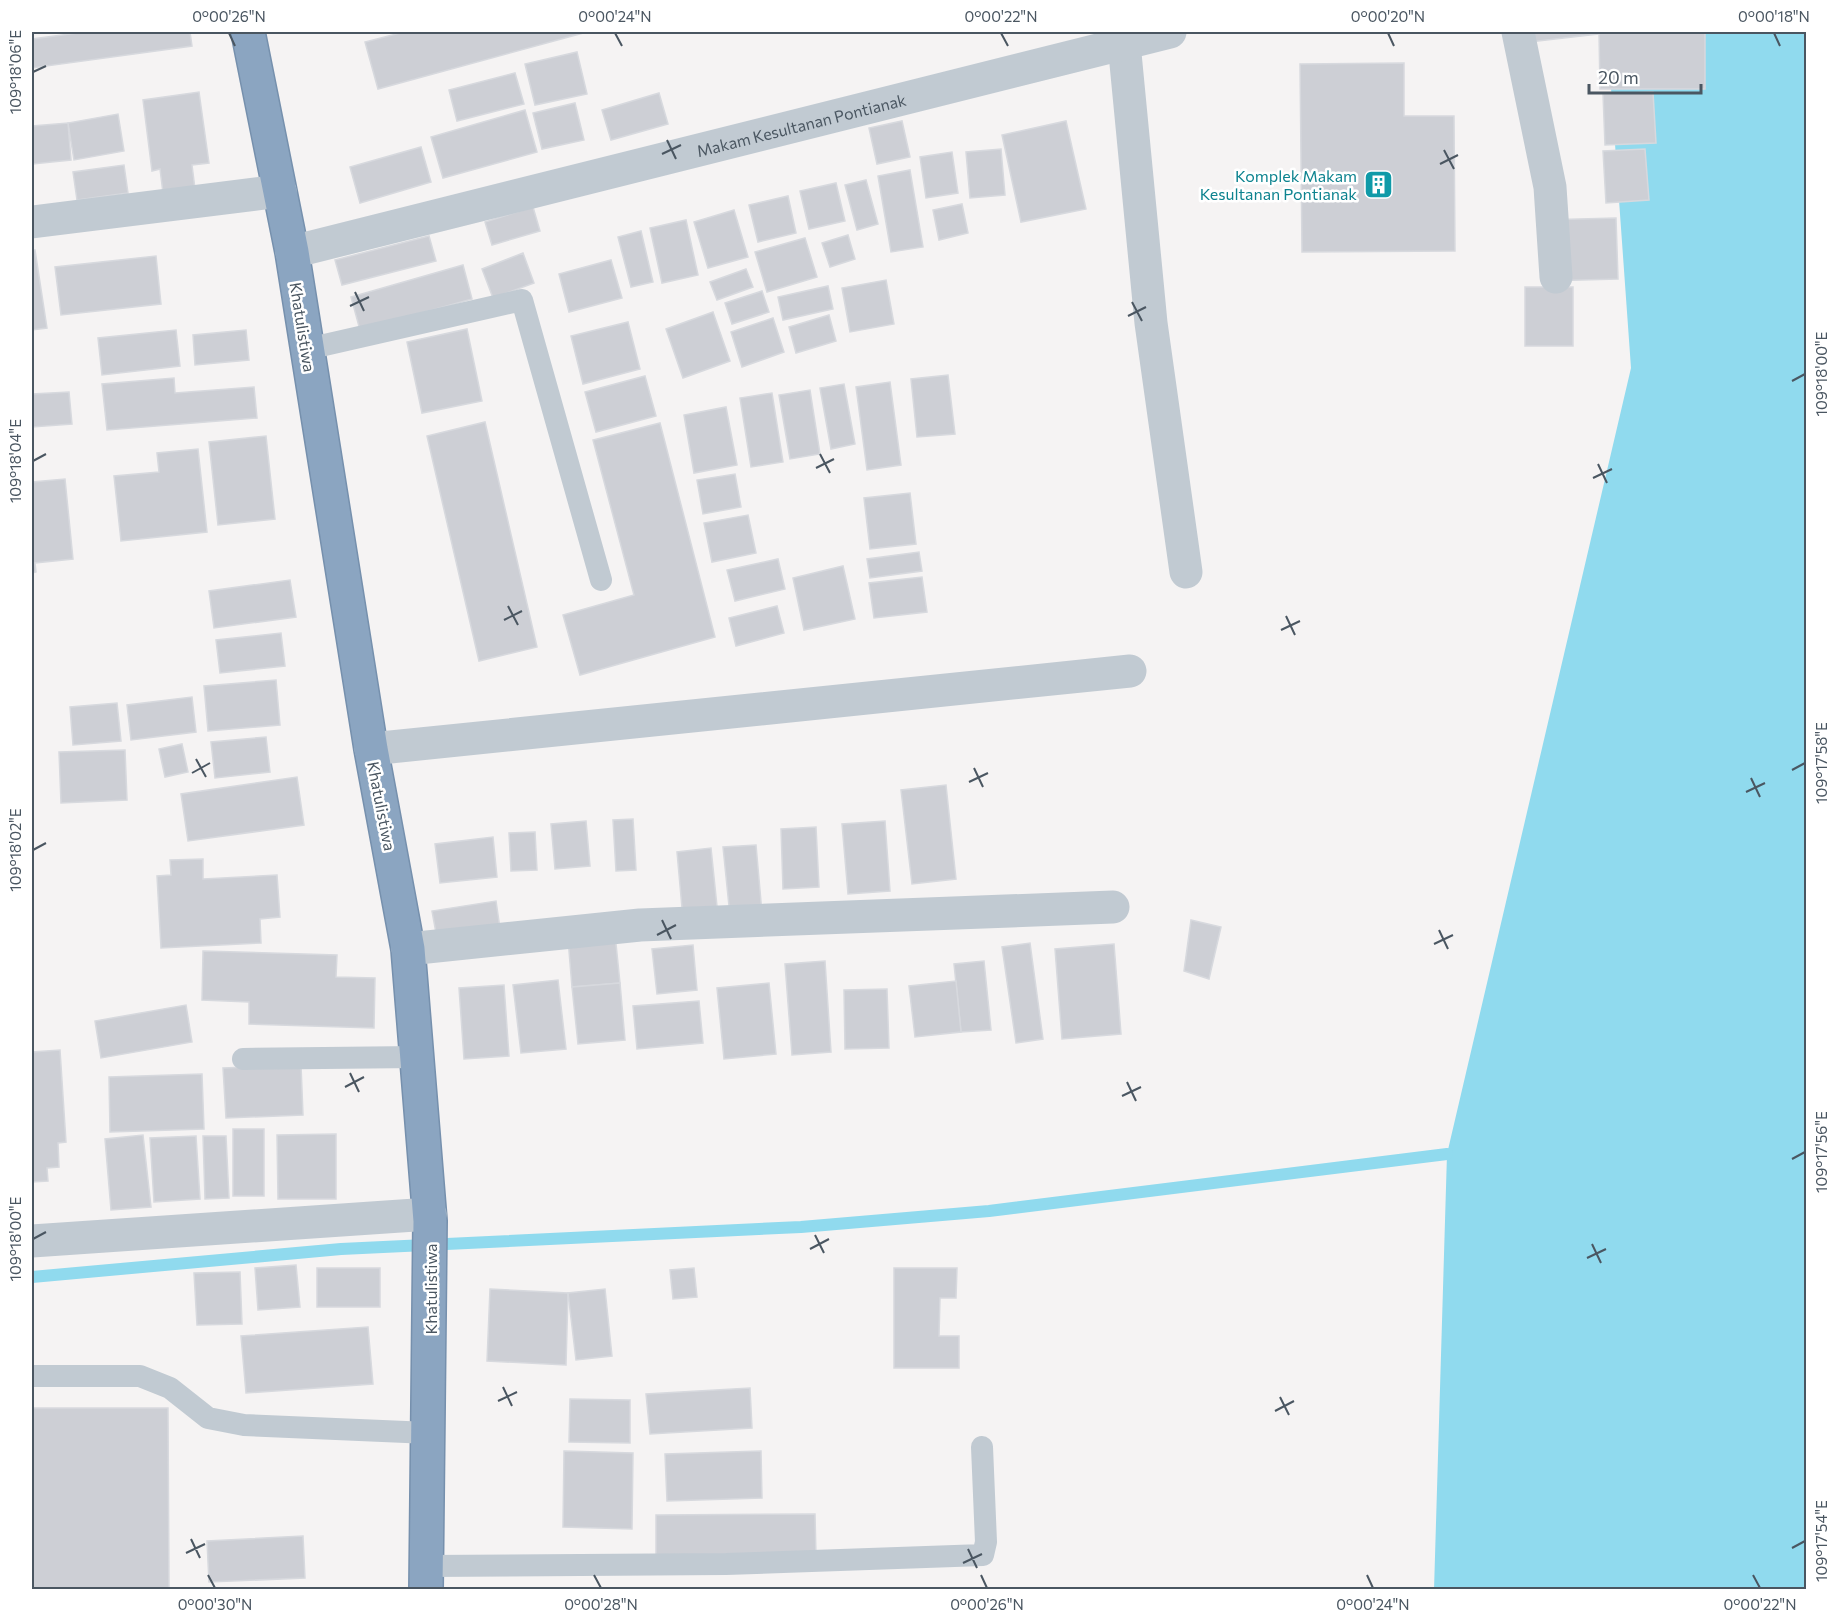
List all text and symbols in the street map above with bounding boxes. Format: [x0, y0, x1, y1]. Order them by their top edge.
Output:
text: 0°00'26"N [192, 7, 266, 25]
text: 0°00'24"N [578, 7, 652, 25]
text: 0°00'22"N [965, 7, 1037, 25]
text: 0°00'20"N [1351, 7, 1425, 25]
text: 0°00'18"N [1738, 7, 1810, 25]
text: 109°18'06"E [6, 30, 24, 114]
scale bar [1589, 57, 1702, 95]
text: 20 m [1598, 66, 1639, 88]
street label: Makam Kesultanan Pontianak [695, 89, 908, 160]
place label: Komplek Makam Kesultanan Pontianak [1200, 166, 1357, 203]
building icon: Komplek Makam Kesultanan Pontianak [1362, 168, 1394, 200]
street label: Khatulistiwa [287, 281, 319, 373]
text: 109°18'00"E [1812, 331, 1830, 416]
text: 109°18'04"E [6, 419, 24, 503]
text: 109°17'58"E [1812, 722, 1830, 804]
street label: Khatulistiwa [364, 760, 400, 852]
text: 109°18'02"E [6, 808, 24, 892]
text: 109°17'56"E [1812, 1111, 1830, 1193]
text: 109°18'00"E [6, 1196, 24, 1281]
street label: Khatulistiwa [421, 1244, 440, 1334]
text: 109°17'54"E [1812, 1500, 1830, 1582]
text: 0°00'30"N [178, 1595, 252, 1613]
text: 0°00'28"N [564, 1595, 638, 1613]
text: 0°00'26"N [950, 1595, 1024, 1613]
text: 0°00'24"N [1336, 1595, 1410, 1613]
text: 0°00'22"N [1724, 1595, 1796, 1613]

